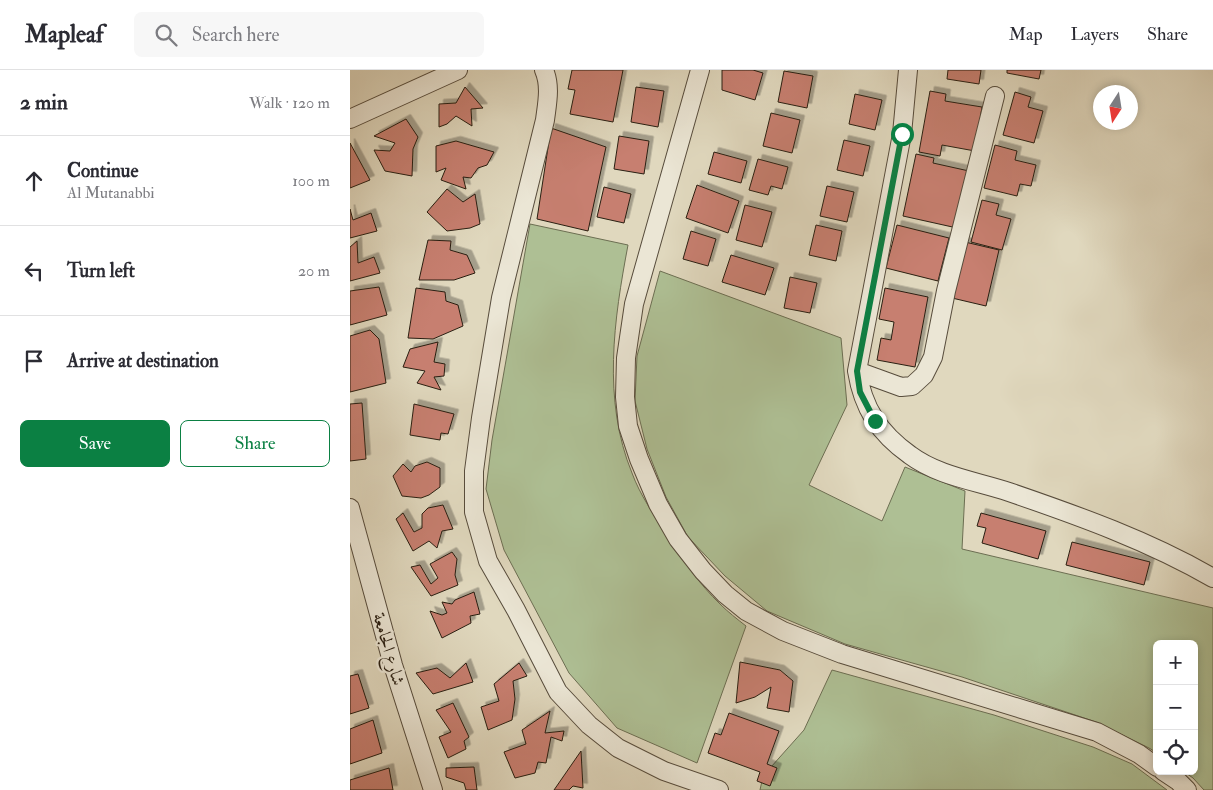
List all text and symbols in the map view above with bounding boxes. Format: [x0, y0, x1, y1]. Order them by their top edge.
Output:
search box [134, 12, 484, 57]
text: Mapleaf [25, 19, 104, 50]
icon: search [152, 21, 180, 49]
text: Search here [192, 23, 279, 47]
text: Map [1009, 23, 1043, 46]
text: Layers [1071, 23, 1119, 46]
text: Share [1147, 23, 1188, 46]
north arrow [1093, 85, 1138, 130]
text: 2 min [20, 89, 68, 116]
text: Walk · 120 m [249, 93, 330, 113]
route start [891, 123, 914, 146]
text: Continue [67, 159, 138, 183]
icon: ahead [20, 167, 48, 195]
text: 100 m [292, 171, 330, 191]
text: Al Mutanabbi [67, 183, 155, 203]
icon: left [20, 257, 48, 285]
text: Turn left [67, 259, 135, 283]
text: 20 m [298, 261, 330, 281]
icon: arrive [20, 347, 48, 375]
text: Arrive at destination [67, 349, 219, 373]
route end [864, 410, 887, 433]
button: Save [20, 420, 170, 467]
button: Share [180, 420, 330, 467]
street label: شارع الجامعة [364, 610, 410, 689]
map controls [1153, 640, 1198, 775]
button: + [1153, 640, 1198, 685]
button: − [1153, 685, 1198, 730]
button: locate [1153, 730, 1198, 775]

